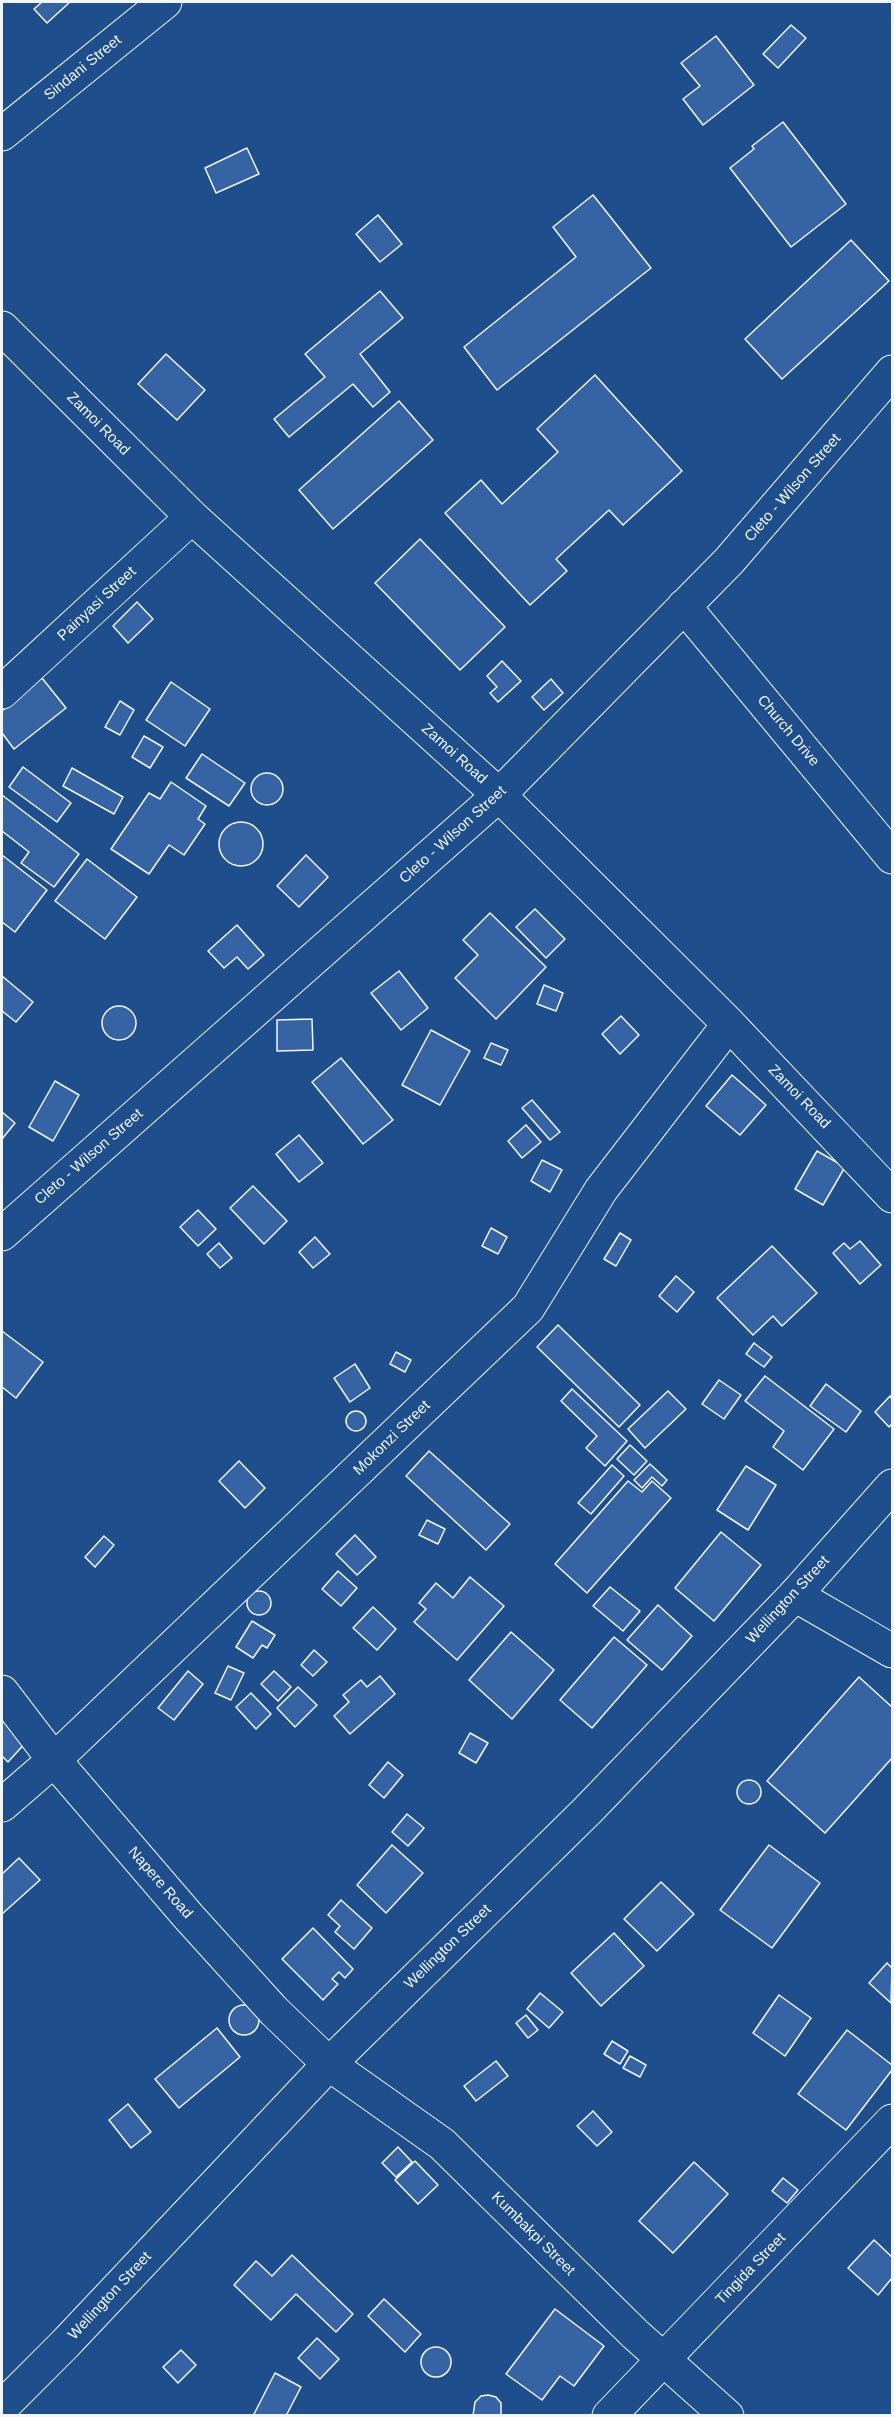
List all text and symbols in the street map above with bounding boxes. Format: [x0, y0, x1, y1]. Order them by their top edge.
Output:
street label: Sindani Street [41, 31, 125, 105]
street label: Zamoi Road [63, 389, 133, 459]
street label: Cleto - Wilson Street [741, 430, 845, 546]
street label: Painyasi Street [54, 563, 140, 645]
street label: Church Drive [753, 692, 823, 770]
street label: Zamoi Road [418, 720, 490, 788]
street label: Cleto - Wilson Street [396, 782, 510, 888]
street label: Zamoi Road [764, 1061, 834, 1133]
street label: Cleto - Wilson Street [31, 1105, 147, 1209]
street label: Mokonzi Street [350, 1397, 434, 1479]
street label: Wellington Street [743, 1552, 833, 1648]
street label: Napere Road [124, 1843, 196, 1923]
street label: Wellington Street [401, 1901, 495, 1993]
street label: Kumbakpi Street [487, 2188, 579, 2280]
street label: Tingida Street [712, 2229, 790, 2309]
street label: Wellington Street [65, 2248, 155, 2344]

